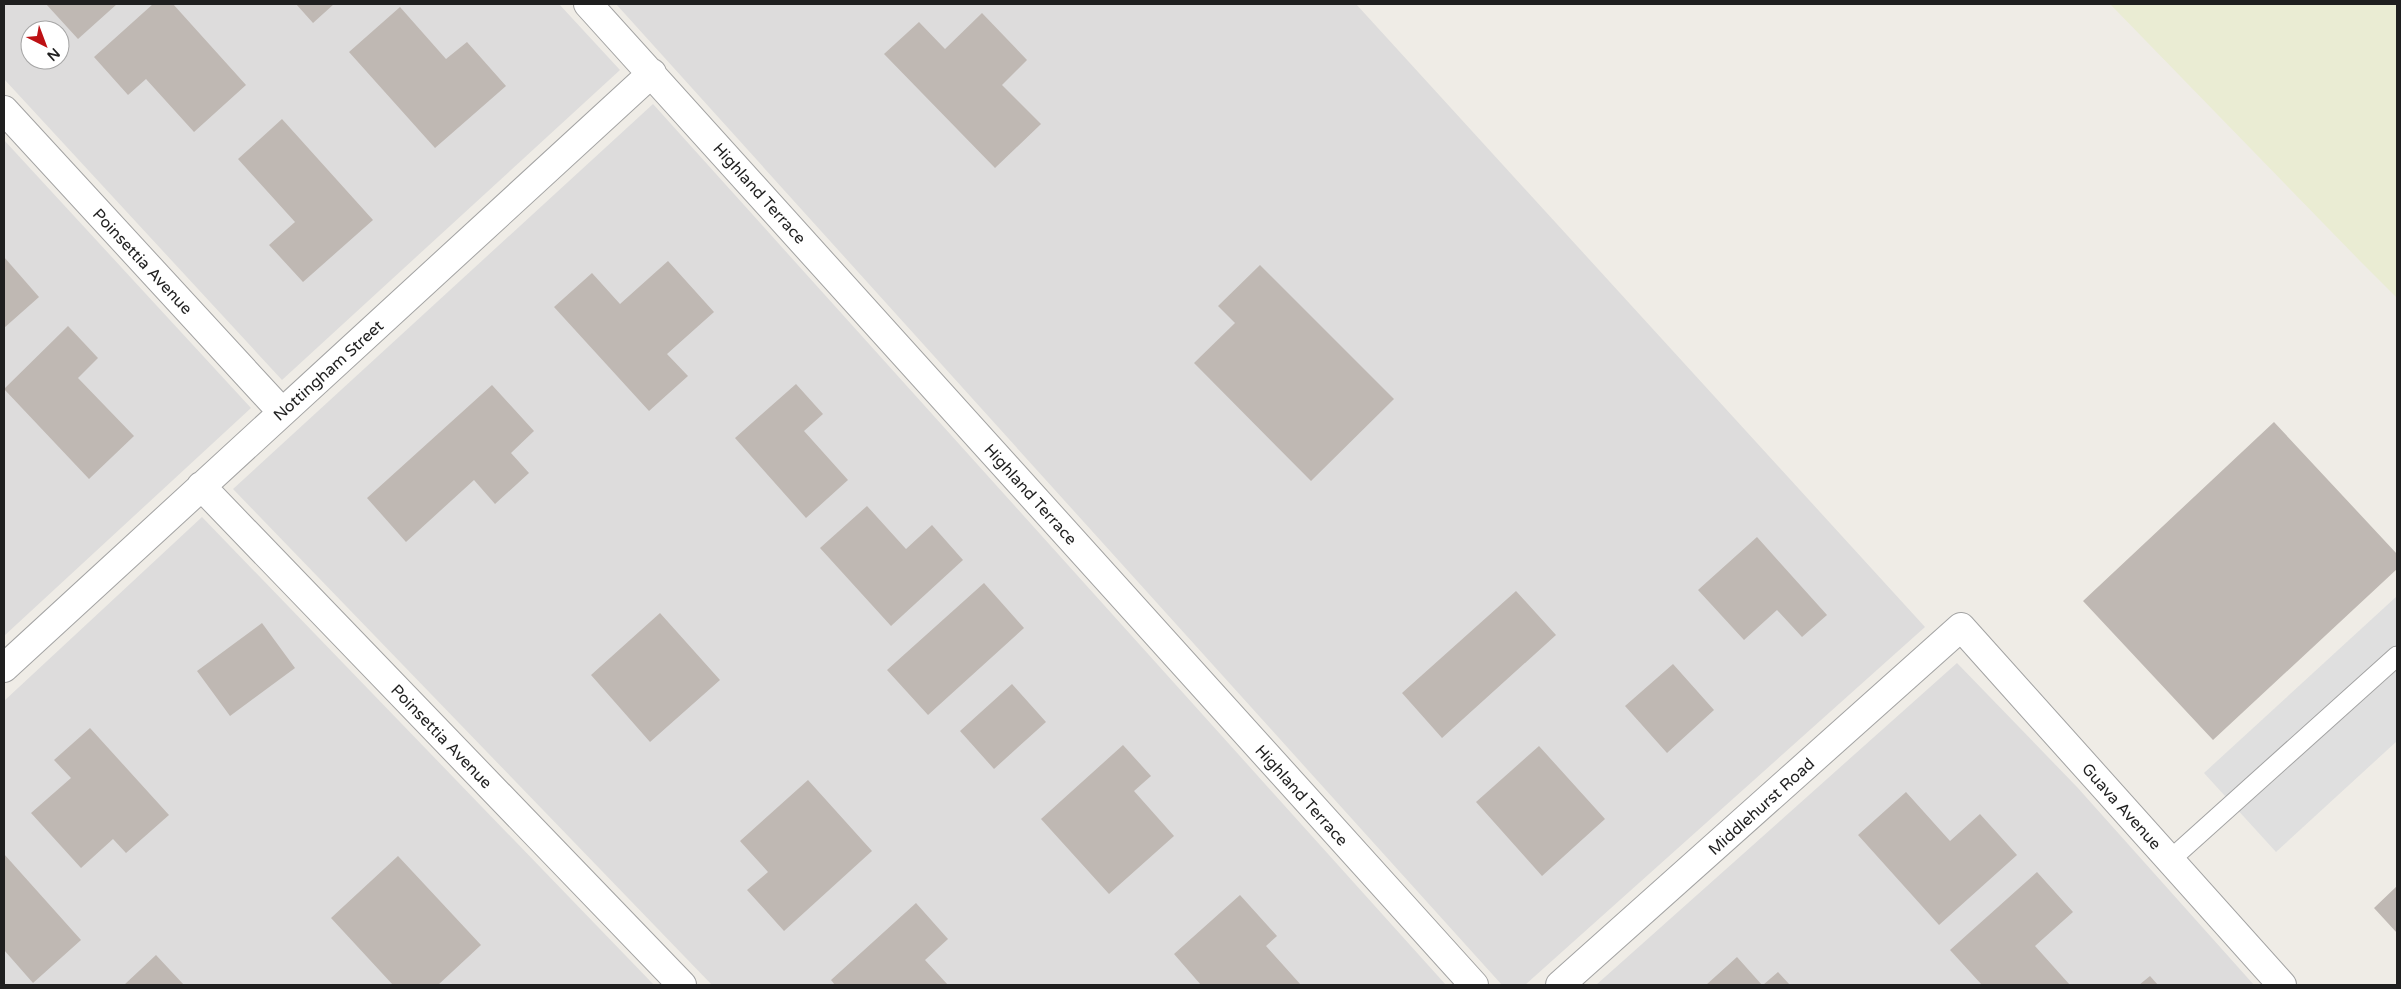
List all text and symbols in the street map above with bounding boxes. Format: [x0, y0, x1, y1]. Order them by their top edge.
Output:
north arrow [20, 20, 70, 70]
text: N [43, 44, 63, 64]
street label: Highland Terrace [709, 139, 810, 248]
street label: Poinsettia Avenue [88, 205, 196, 319]
street label: Nottingham Street [269, 316, 388, 426]
street label: Highland Terrace [980, 440, 1081, 549]
street label: Poinsettia Avenue [386, 680, 496, 793]
street label: Highland Terrace [1251, 741, 1352, 850]
street label: Middlehurst Road [1704, 754, 1819, 860]
street label: Guava Avenue [2077, 759, 2165, 854]

